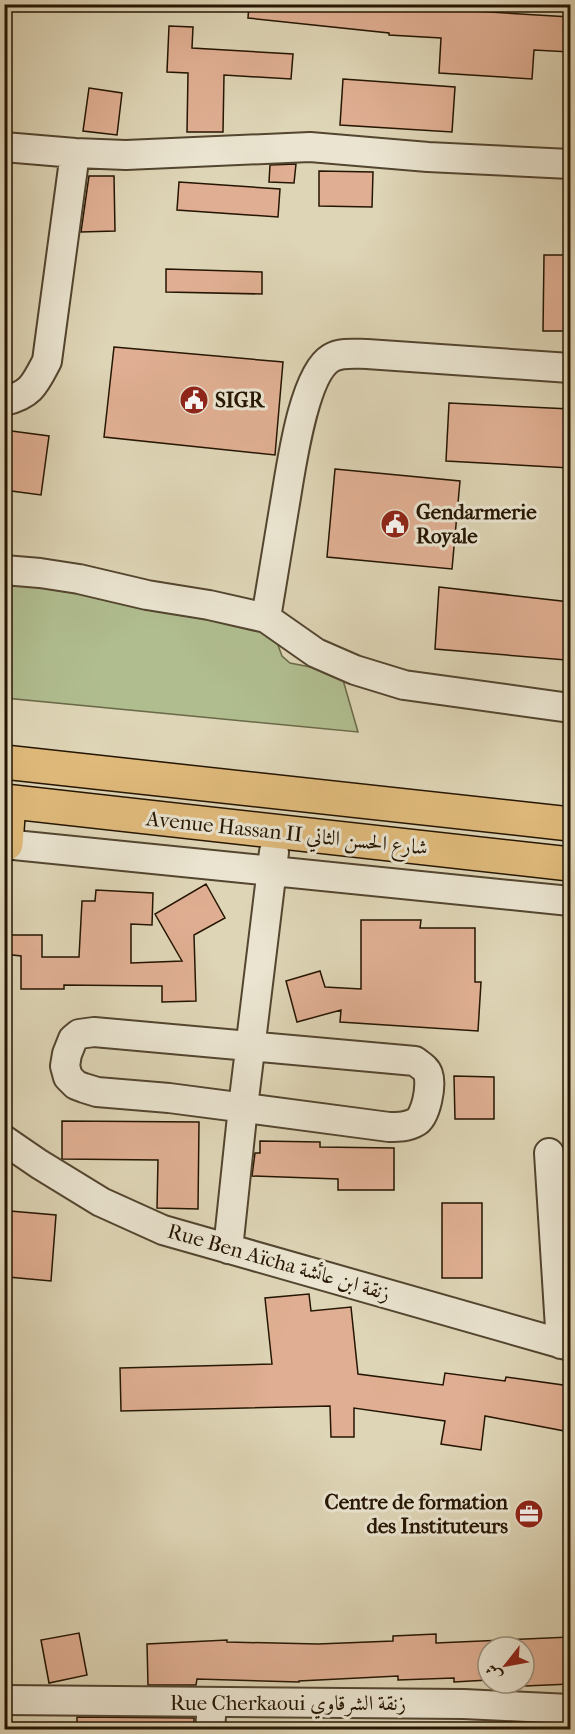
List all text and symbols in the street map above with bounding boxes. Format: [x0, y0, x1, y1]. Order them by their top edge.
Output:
public building icon: SIGR [178, 384, 210, 416]
place label: SIGR [215, 388, 266, 412]
place label: Gendarmerie Royale [416, 500, 537, 548]
public building icon: Gendarmerie Royale [379, 508, 411, 540]
street label: Avenue Hassan II شارع الحسن الثاني [143, 806, 429, 866]
street label: Rue Ben Aïcha زنقة ابن عائشة [165, 1219, 393, 1305]
place label: Centre de formation des Instituteurs [325, 1490, 509, 1538]
office icon: Centre de formation des Instituteurs [513, 1498, 545, 1530]
north arrow [476, 1635, 536, 1695]
text: ش [481, 1661, 506, 1684]
street label: Rue Cherkaoui زنقة الشرقاوي [170, 1691, 406, 1719]

